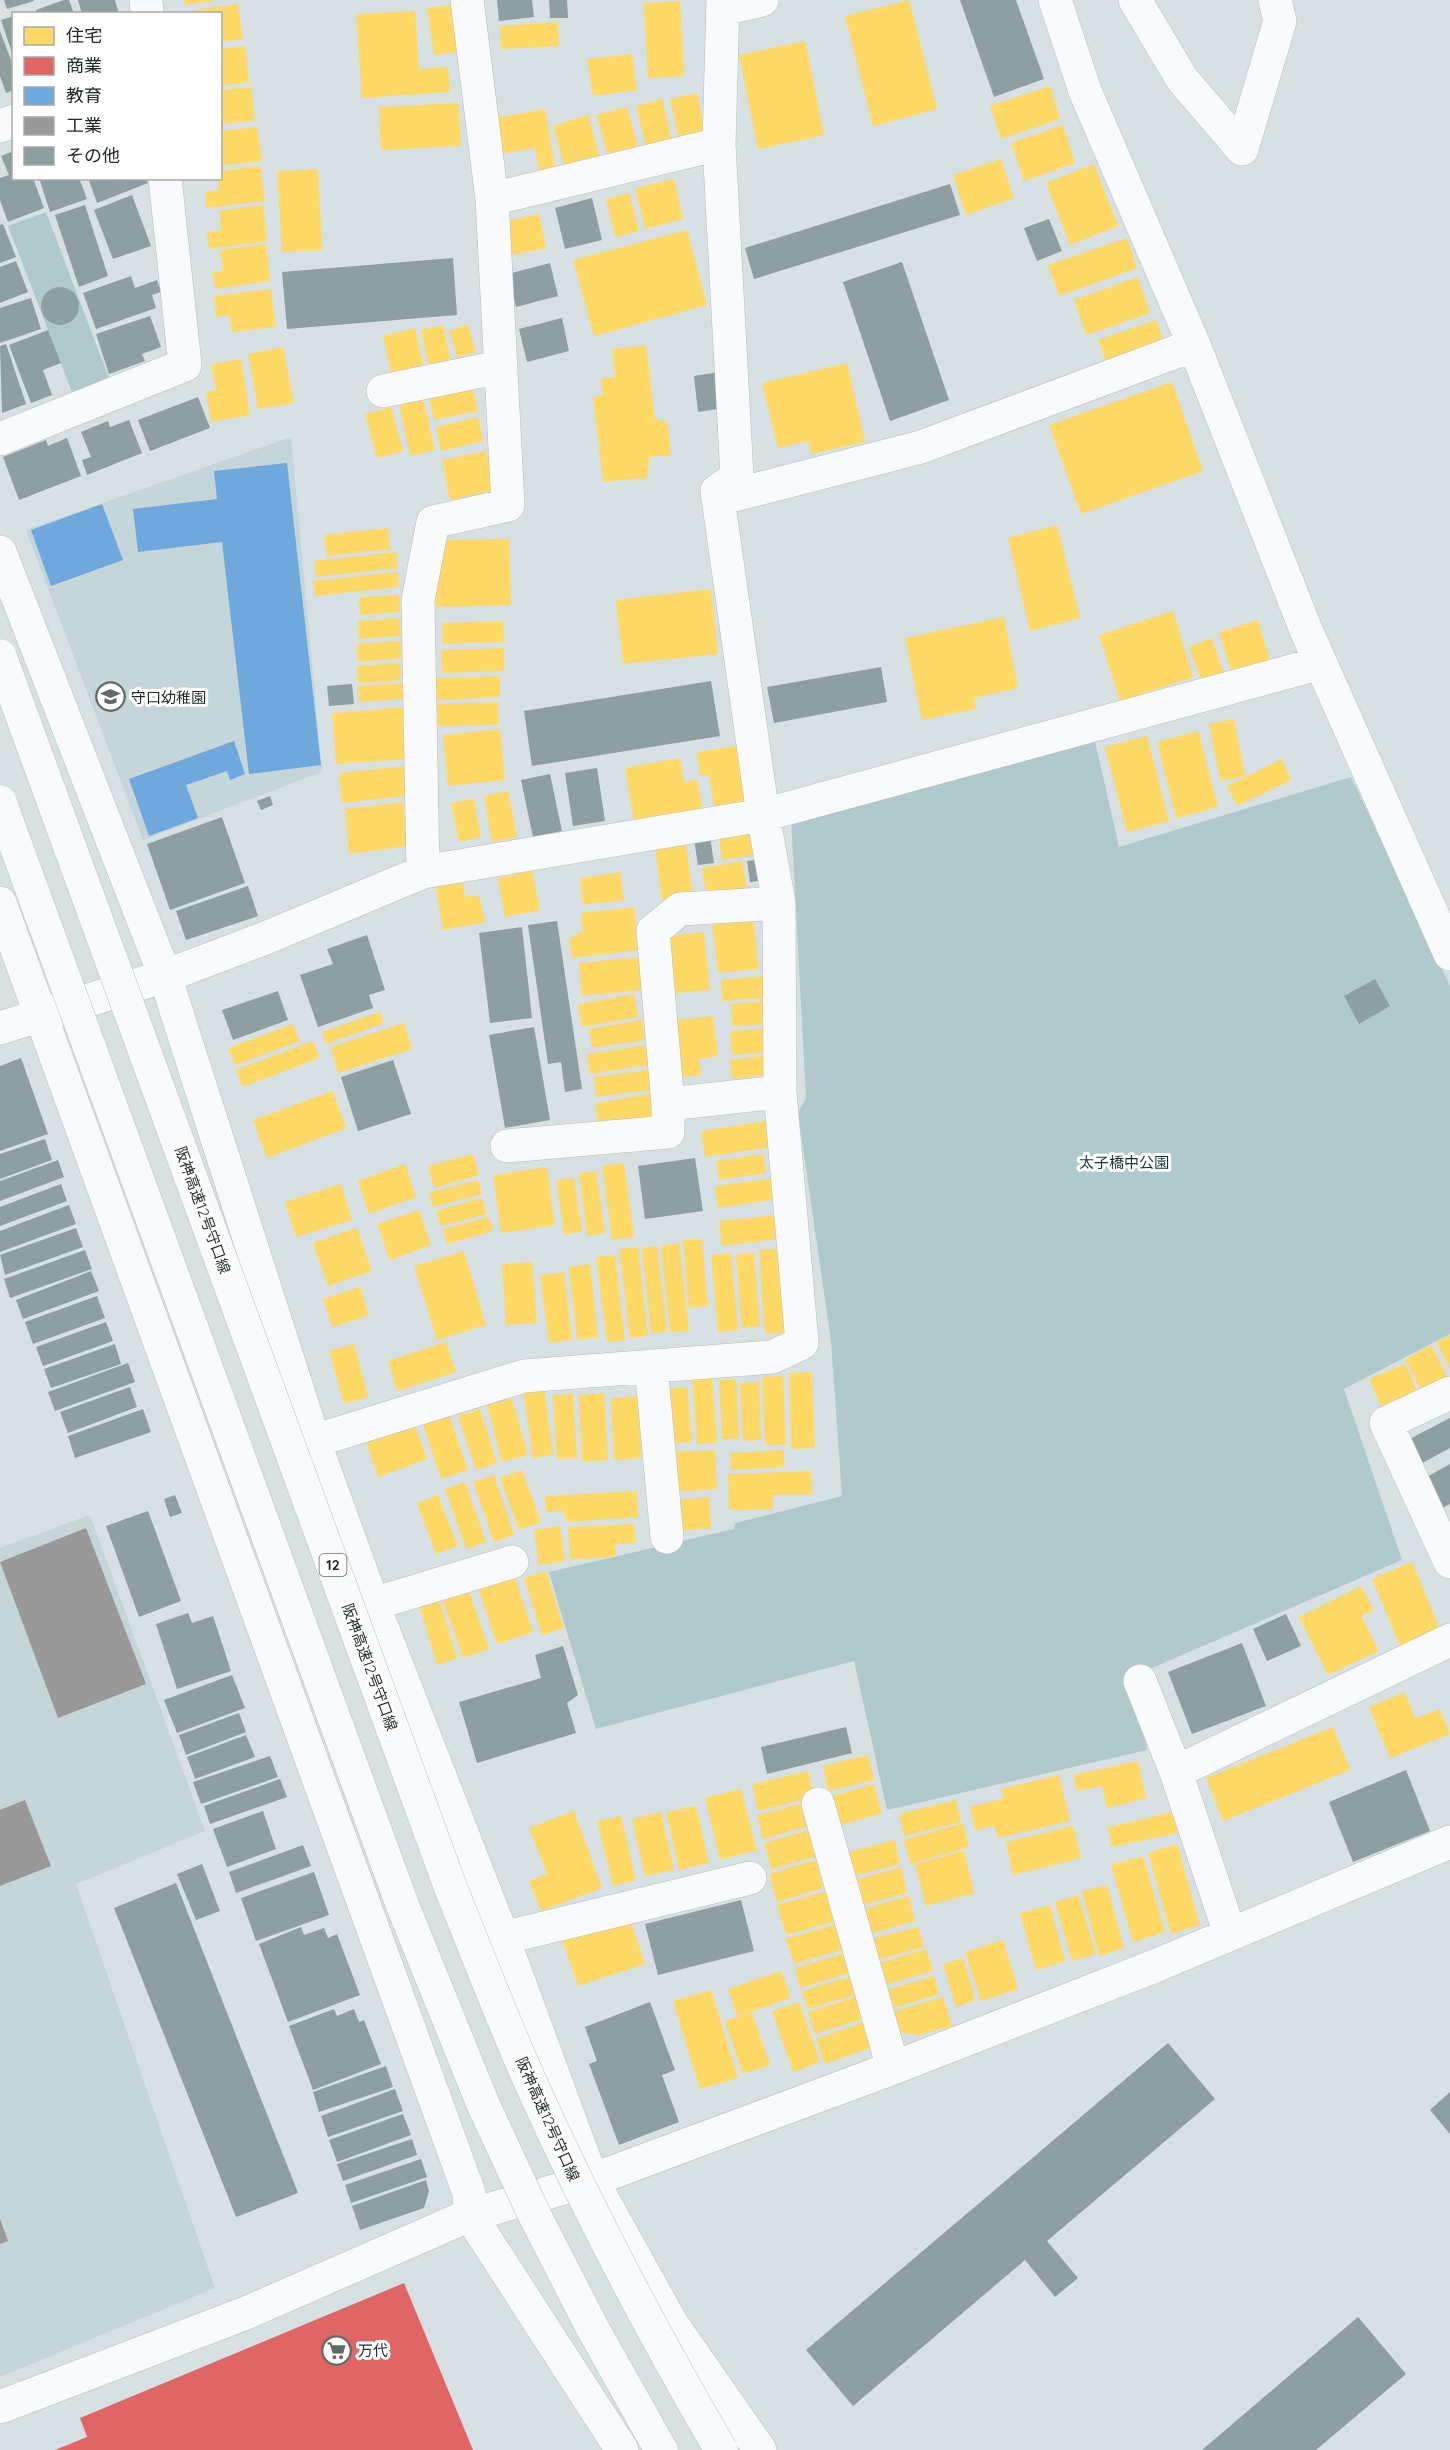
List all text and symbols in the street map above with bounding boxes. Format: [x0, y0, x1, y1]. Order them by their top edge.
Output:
legend [12, 12, 222, 180]
text: 住宅 [66, 24, 102, 47]
text: 商業 [66, 54, 102, 77]
text: 教育 [66, 84, 102, 107]
text: 工業 [66, 114, 102, 137]
text: その他 [66, 144, 120, 167]
school or university icon: 守口幼稚園 [94, 681, 126, 713]
place label: 守口幼稚園 [131, 688, 206, 707]
street label: 阪神高速12号守口線 [171, 1144, 235, 1276]
park label: 太子橋中公園 [1079, 1153, 1169, 1172]
road number: 12 [320, 1554, 346, 1576]
street label: 阪神高速12号守口線 [338, 1601, 402, 1733]
street label: 阪神高速12号守口線 [512, 2054, 584, 2184]
supermarket icon: 万代 [321, 2334, 353, 2366]
place label: 万代 [358, 2341, 388, 2360]

